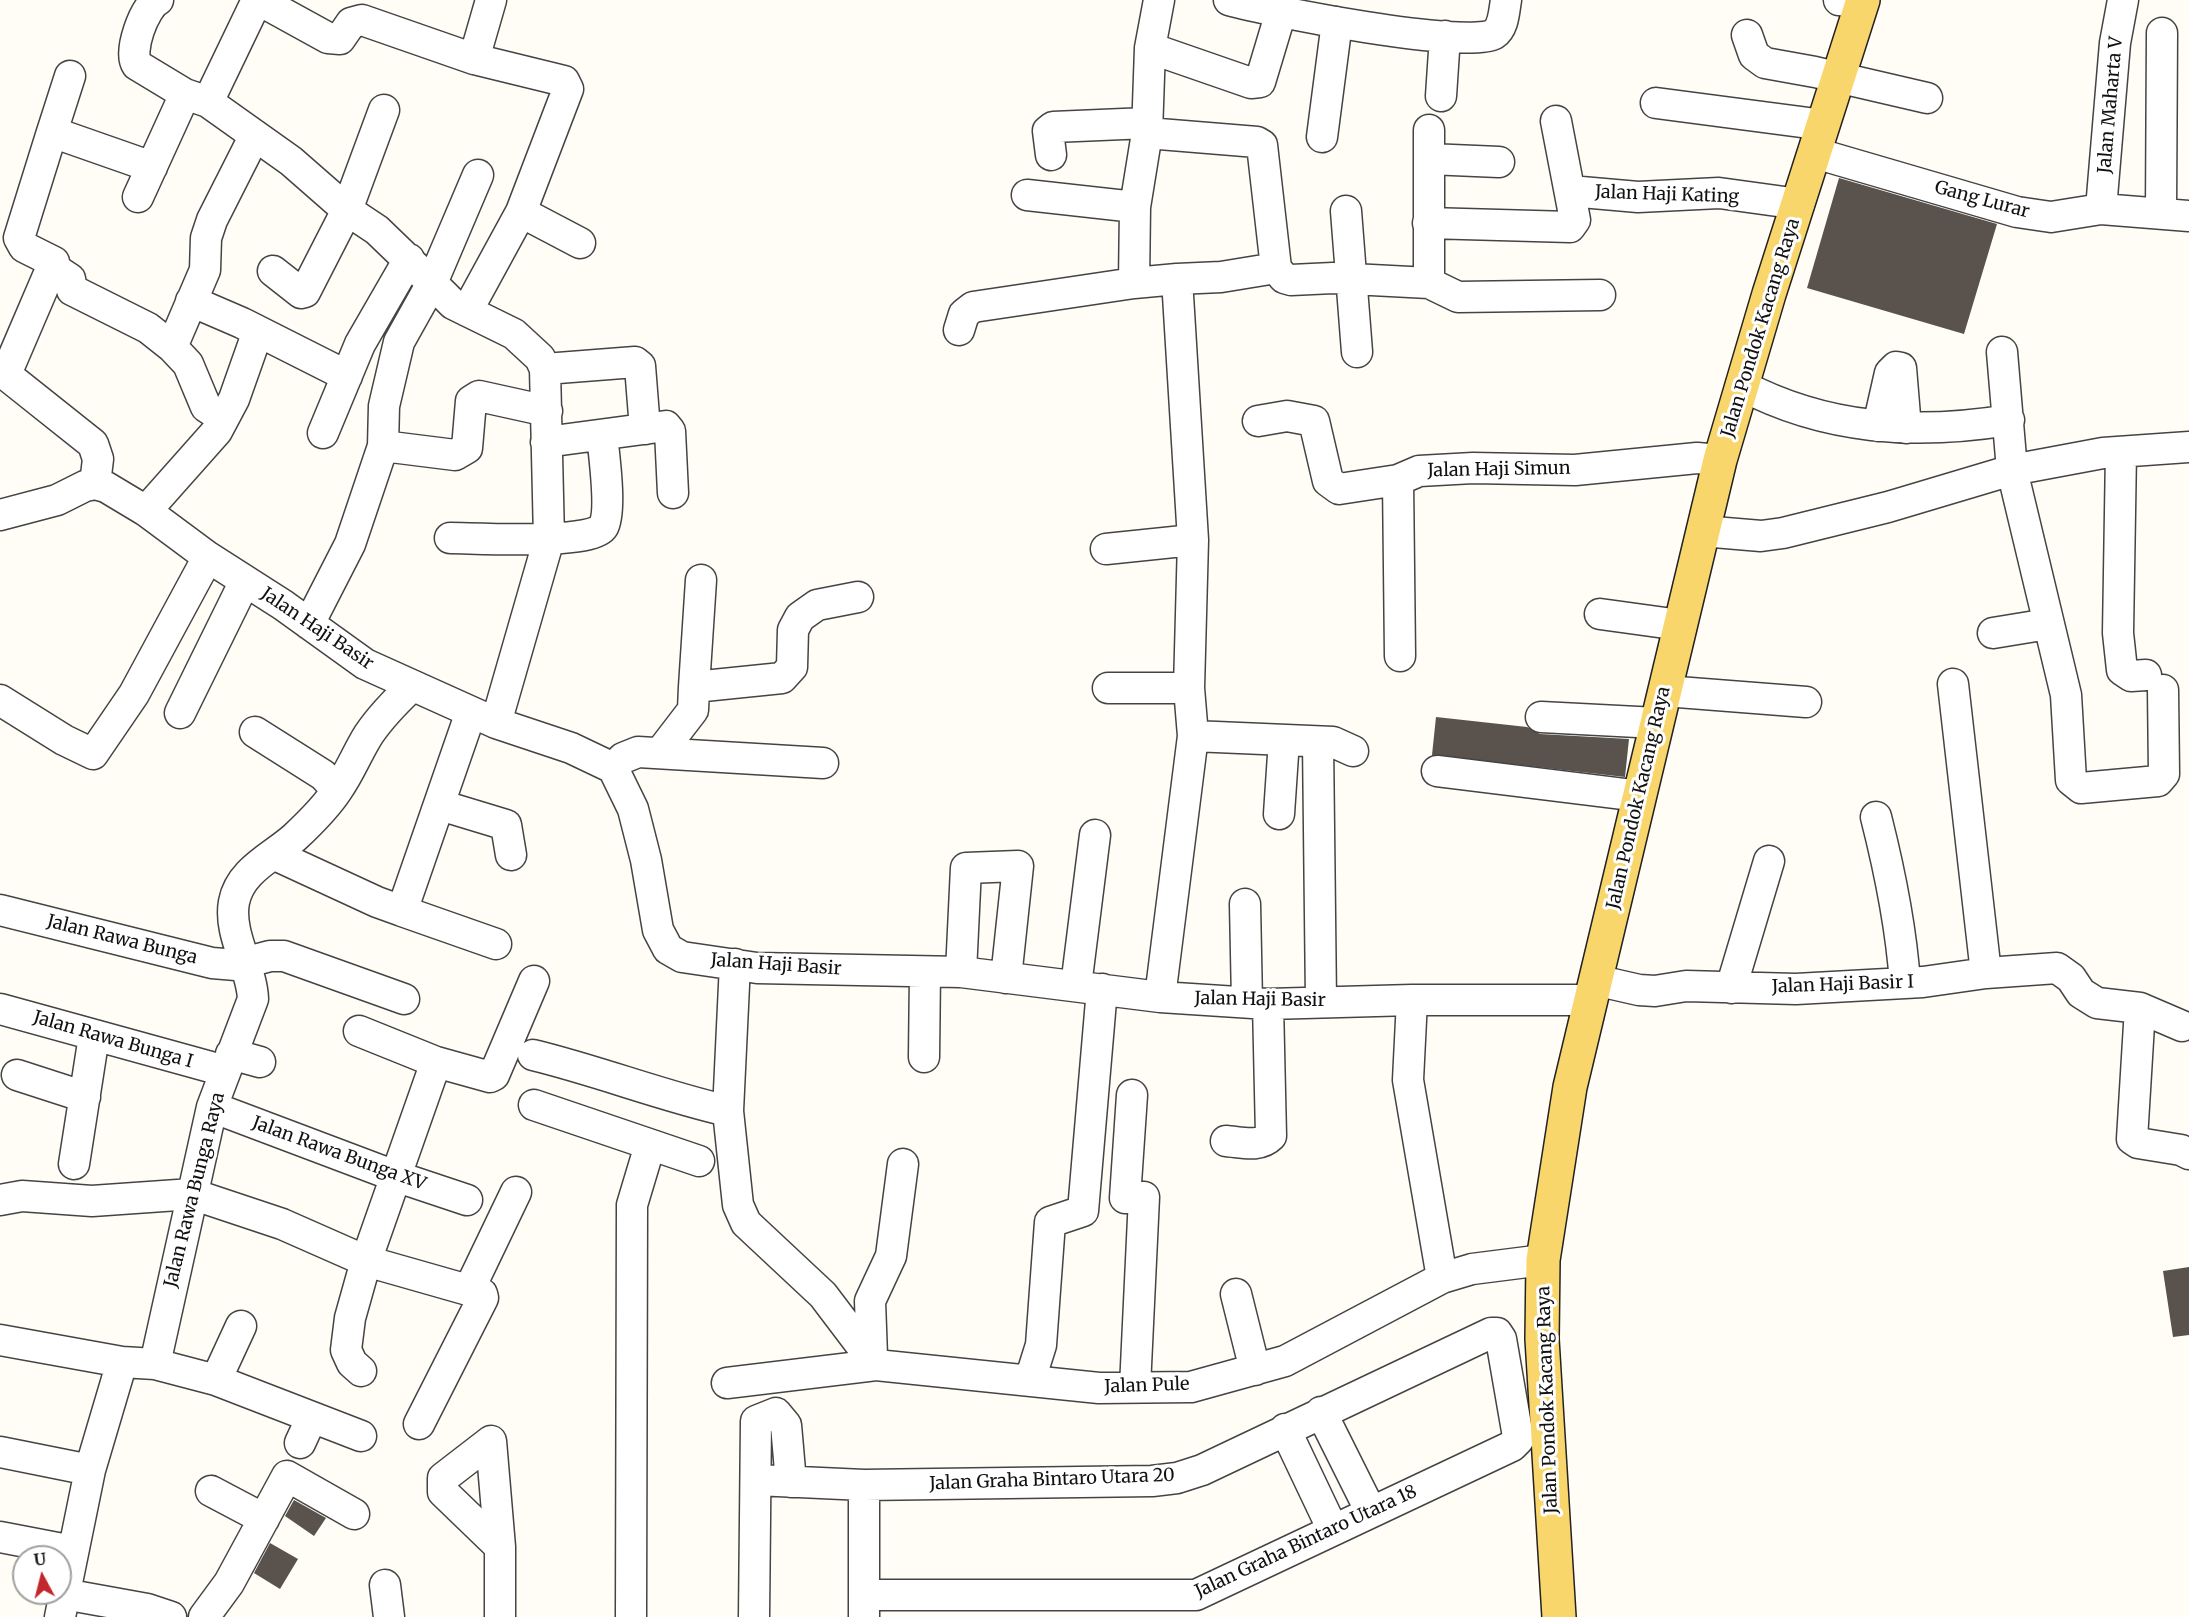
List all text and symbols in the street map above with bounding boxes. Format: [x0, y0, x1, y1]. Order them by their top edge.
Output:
street label: Jalan Maharta V [2094, 36, 2128, 174]
street label: Gang Lurar [1932, 177, 2032, 223]
street label: Jalan Haji Kating [1594, 182, 1740, 208]
street label: Jalan Pondok Kacang Raya [1717, 216, 1805, 440]
street label: Jalan Haji Simun [1427, 458, 1571, 482]
street label: Jalan Haji Basir [257, 583, 377, 675]
street label: Jalan Pondok Kacang Raya [1603, 684, 1675, 912]
street label: Jalan Rawa Bunga [45, 911, 199, 969]
street label: Jalan Haji Basir [710, 950, 842, 980]
street label: Jalan Haji Basir I [1772, 972, 1914, 998]
street label: Jalan Haji Basir [1194, 988, 1326, 1012]
street label: Jalan Rawa Bunga I [31, 1007, 195, 1073]
street label: Jalan Rawa Bunga Raya [160, 1090, 230, 1290]
street label: Jalan Rawa Bunga XV [249, 1112, 429, 1196]
street label: Jalan Pondok Kacang Raya [1533, 1286, 1563, 1514]
street label: Jalan Pule [1104, 1374, 1190, 1398]
street label: Jalan Graha Bintaro Utara 20 [929, 1465, 1175, 1495]
street label: Jalan Graha Bintaro Utara 18 [1192, 1481, 1420, 1603]
north arrow [12, 1545, 72, 1605]
text: U [33, 1548, 47, 1570]

